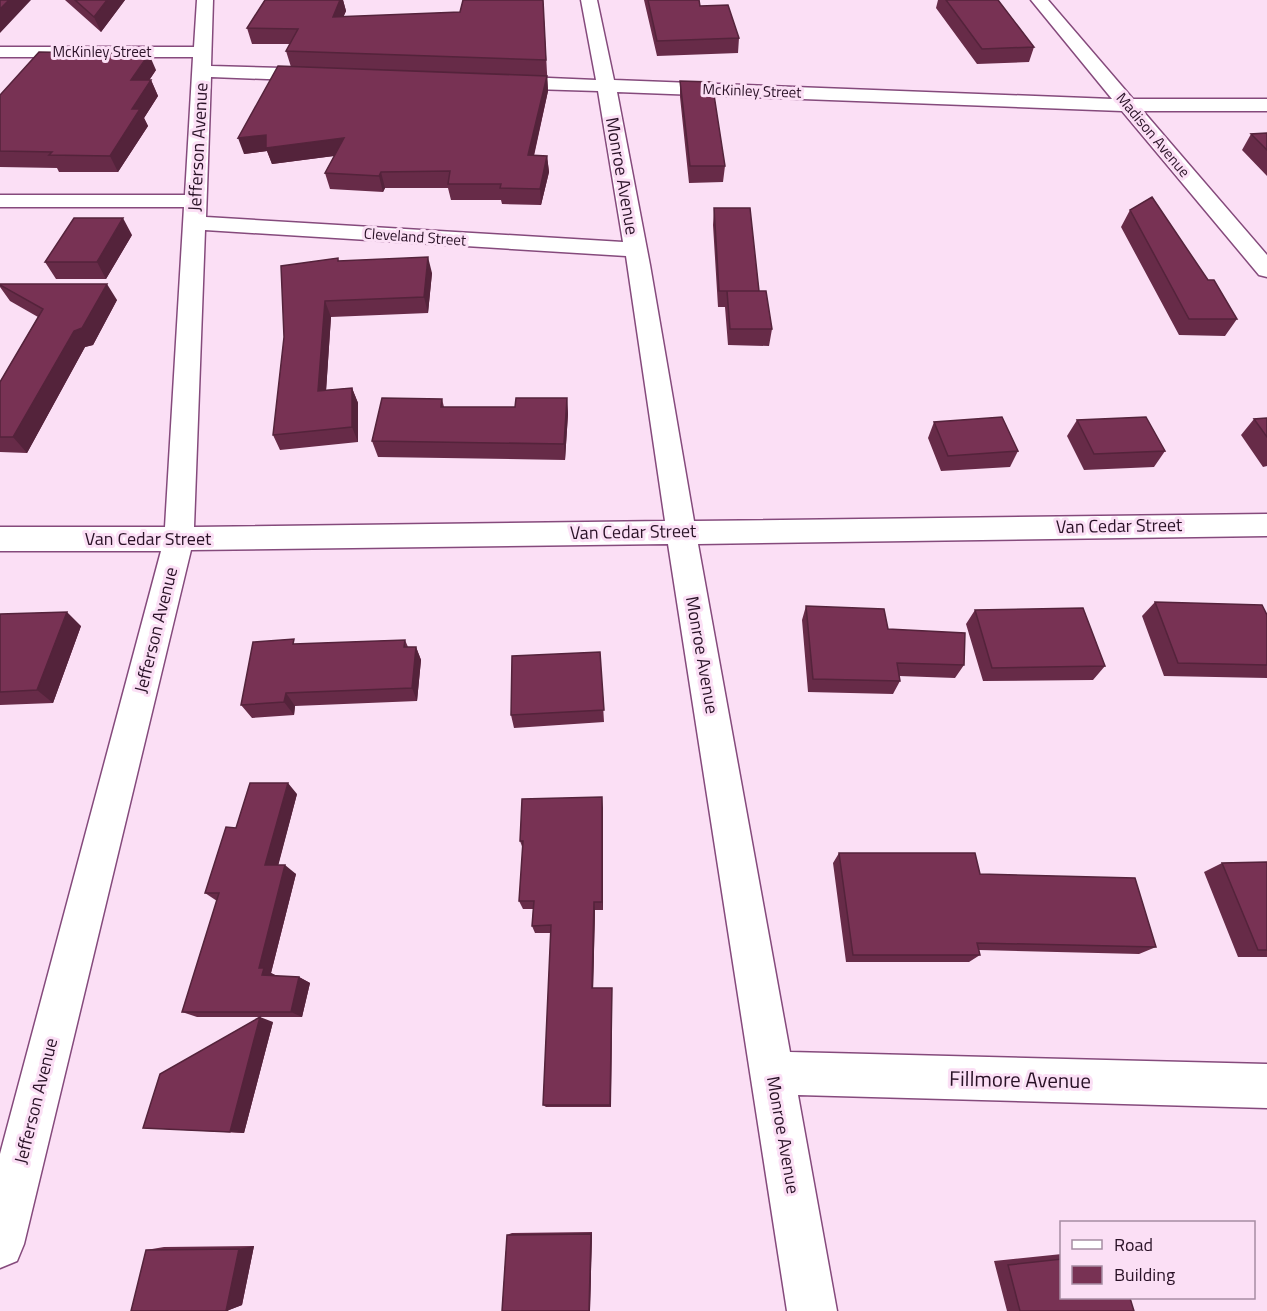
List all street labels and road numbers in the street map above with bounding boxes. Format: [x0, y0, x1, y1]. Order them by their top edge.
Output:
street label: McKinley Street [52, 40, 152, 63]
street label: McKinley Street [702, 77, 803, 104]
street label: Jefferson Avenue [181, 82, 214, 212]
street label: Madison Avenue [1111, 87, 1196, 182]
street label: Monroe Avenue [599, 115, 646, 237]
street label: Cleveland Street [363, 221, 468, 252]
street label: Van Cedar Street [1056, 511, 1183, 540]
street label: Van Cedar Street [570, 517, 697, 546]
street label: Van Cedar Street [85, 525, 212, 552]
street label: Jefferson Avenue [127, 564, 184, 696]
street label: Monroe Avenue [679, 594, 726, 716]
street label: Jefferson Avenue [7, 1035, 64, 1167]
street label: Fillmore Avenue [949, 1062, 1091, 1096]
street label: Monroe Avenue [760, 1074, 807, 1196]

